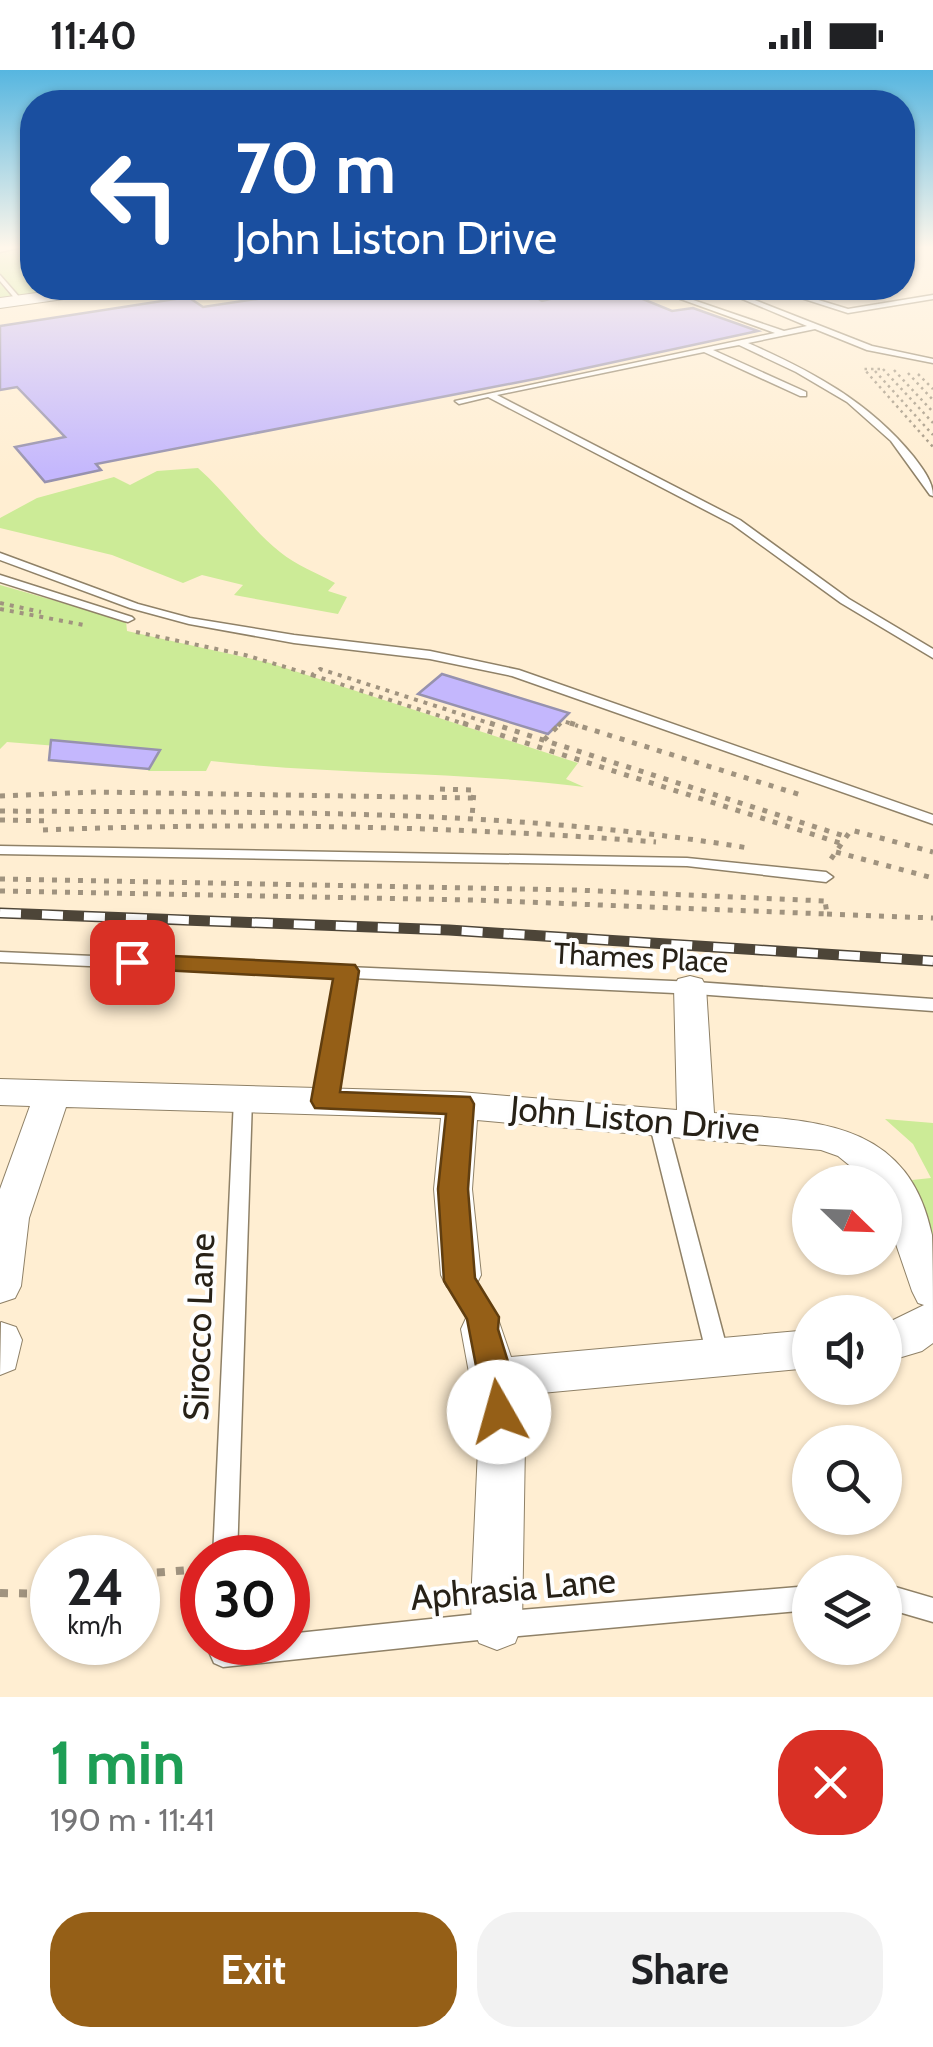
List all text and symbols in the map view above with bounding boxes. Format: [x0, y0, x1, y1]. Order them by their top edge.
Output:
text: 11:40 [50, 12, 137, 59]
text: 70 m [235, 125, 396, 211]
icon: left [70, 130, 200, 260]
text: John Liston Drive [235, 211, 557, 265]
pin [90, 920, 175, 1005]
street label: Thames Place [553, 934, 729, 981]
icon: arrive [105, 935, 160, 990]
street label: John Liston Drive [507, 1086, 762, 1151]
north arrow [792, 1165, 902, 1275]
map controls [792, 1165, 902, 1665]
street label: Sirocco Lane [174, 1232, 223, 1422]
button: sound [792, 1295, 902, 1405]
position arrow [447, 1360, 551, 1464]
button: search [792, 1425, 902, 1535]
speed limit sign: 30 [180, 1535, 310, 1665]
button: layers [792, 1555, 902, 1665]
text: 24 [66, 1557, 124, 1618]
street label: Aphrasia Lane [408, 1558, 617, 1619]
text: km/h [68, 1610, 122, 1640]
text: 1 min [50, 1726, 185, 1799]
button: close [778, 1730, 883, 1835]
text: 190 m · 11:41 [50, 1800, 215, 1839]
button: Exit [50, 1912, 457, 2027]
button: Share [477, 1912, 883, 2027]

